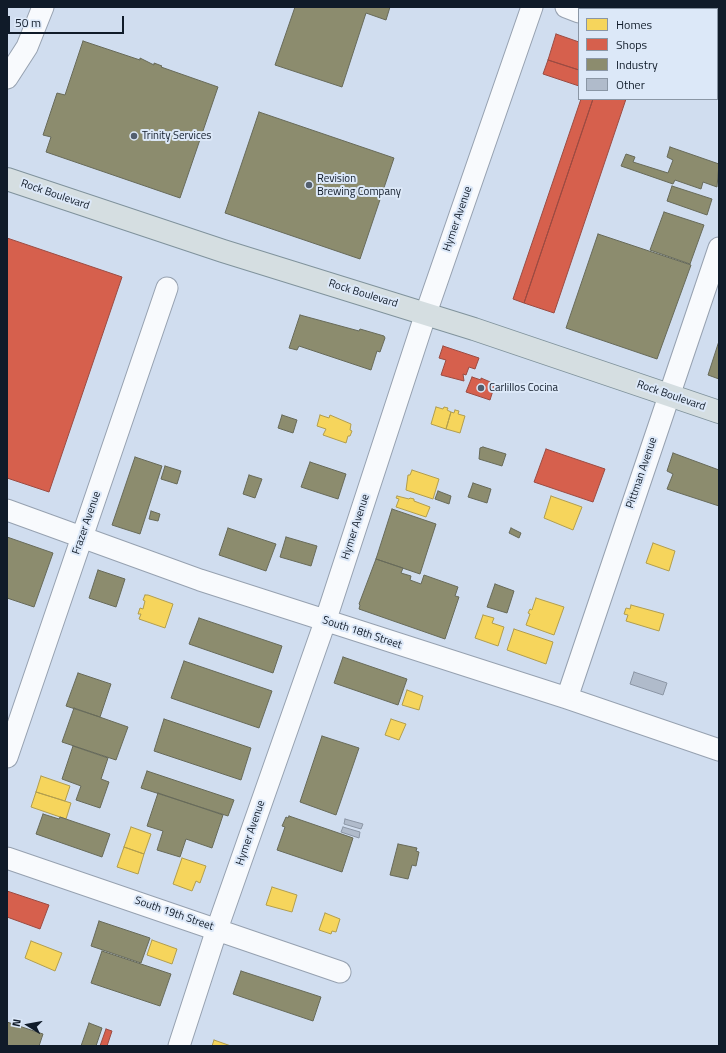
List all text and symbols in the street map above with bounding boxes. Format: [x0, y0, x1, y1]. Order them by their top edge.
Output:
scale bar [10, 8, 126, 34]
legend [578, 8, 718, 100]
text: 50 m [15, 13, 41, 32]
text: Homes [616, 15, 652, 34]
text: Shops [616, 35, 647, 54]
text: Industry [616, 55, 658, 74]
text: Other [616, 75, 645, 94]
place label: Trinity Services [142, 129, 211, 143]
marker: Trinity Services [129, 131, 139, 141]
place label: Revision Brewing Company [317, 172, 401, 198]
street label: Rock Boulevard [19, 177, 91, 213]
marker: Revision Brewing Company [304, 180, 314, 190]
street label: Hymer Avenue [441, 185, 475, 253]
street label: Rock Boulevard [327, 277, 399, 311]
street label: Rock Boulevard [635, 378, 707, 414]
place label: Carlillos Cocina [489, 381, 558, 395]
marker: Carlillos Cocina [476, 383, 486, 393]
street label: Pittman Avenue [624, 436, 660, 510]
street label: Frazer Avenue [70, 490, 104, 556]
street label: Hymer Avenue [339, 493, 373, 561]
street label: South 18th Street [321, 614, 403, 652]
street label: Hymer Avenue [234, 799, 268, 867]
street label: South 19th Street [133, 894, 215, 934]
north arrow [8, 1005, 48, 1045]
text: N [8, 1017, 25, 1028]

